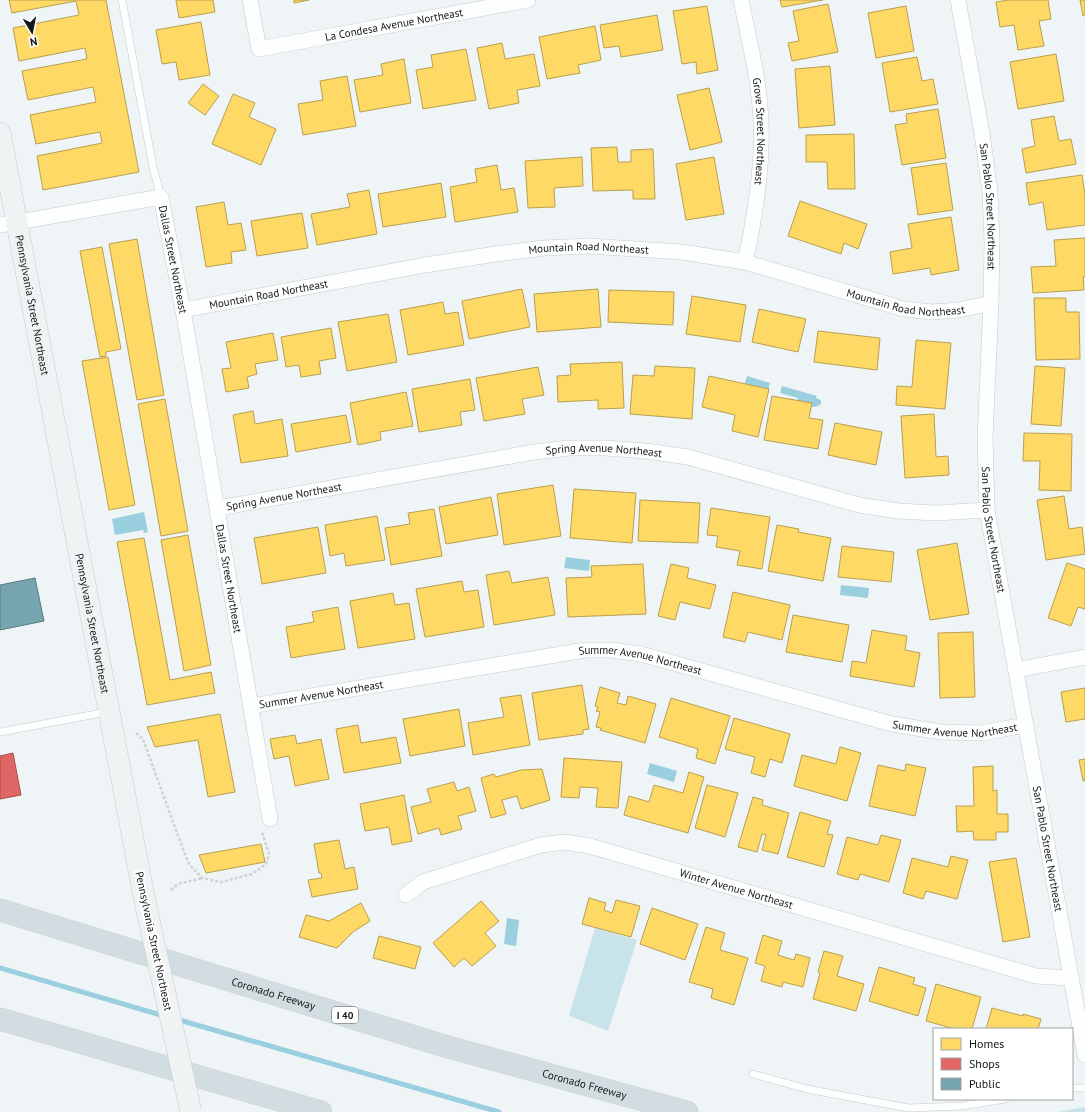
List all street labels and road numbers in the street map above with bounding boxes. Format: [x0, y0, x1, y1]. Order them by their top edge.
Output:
street label: La Condesa Avenue Northeast [324, 5, 464, 44]
street label: Grove Street Northeast [750, 77, 768, 186]
street label: San Pablo Street Northeast [976, 142, 999, 270]
street label: Dallas Street Northeast [156, 204, 191, 315]
street label: Pennsylvania Street Northeast [12, 234, 53, 376]
street label: Mountain Road Northeast [528, 239, 649, 257]
street label: Mountain Road Northeast [208, 276, 329, 312]
street label: Mountain Road Northeast [845, 285, 966, 319]
street label: Spring Avenue Northeast [545, 441, 663, 460]
street label: San Pablo Street Northeast [979, 466, 1009, 594]
street label: Spring Avenue Northeast [225, 479, 343, 513]
street label: Dallas Street Northeast [213, 523, 245, 634]
street label: Pennsylvania Street Northeast [72, 552, 113, 695]
street label: Summer Avenue Northeast [578, 643, 704, 678]
street label: Summer Avenue Northeast [258, 677, 384, 712]
street label: Summer Avenue Northeast [892, 717, 1019, 740]
street label: San Pablo Street Northeast [1030, 785, 1066, 913]
street label: Winter Avenue Northeast [678, 865, 795, 912]
street label: Pennsylvania Street Northeast [132, 870, 176, 1012]
street label: Coronado Freeway [230, 974, 318, 1013]
road number: I 40 [332, 1007, 358, 1023]
street label: Coronado Freeway [541, 1066, 629, 1103]

